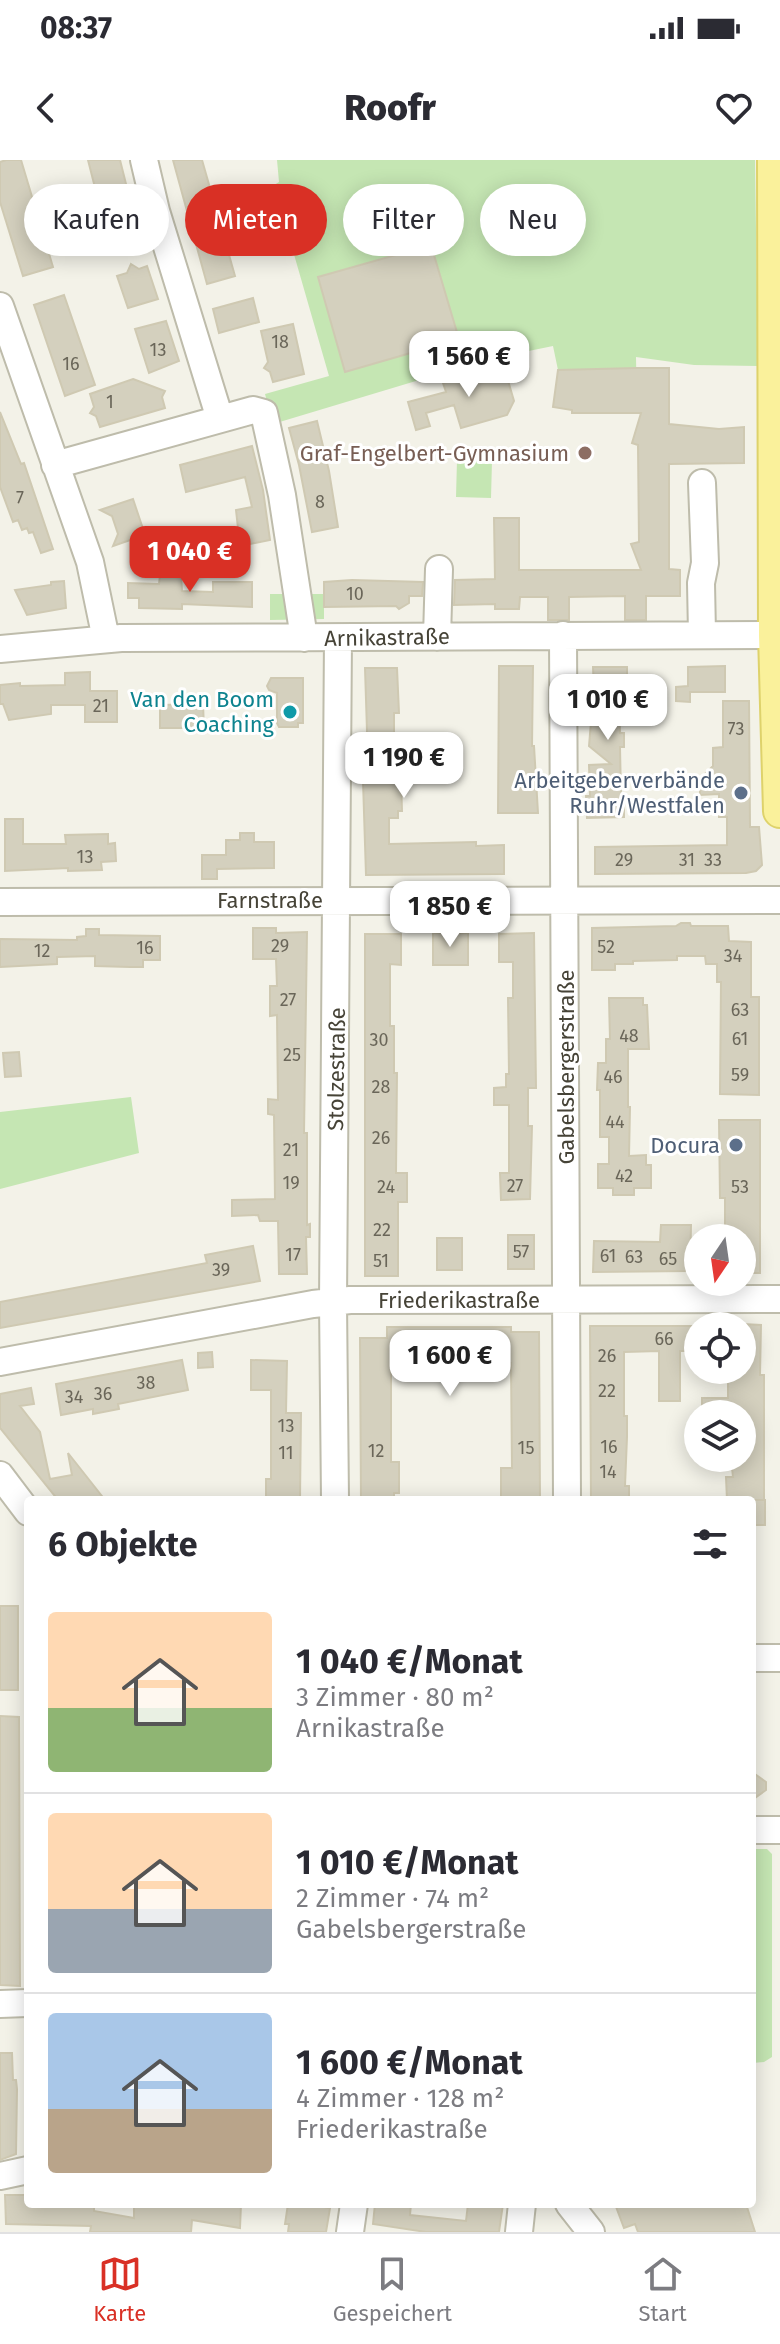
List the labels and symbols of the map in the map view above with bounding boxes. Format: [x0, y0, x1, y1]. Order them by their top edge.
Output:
house number: 18 [271, 331, 289, 353]
pin: 1 560 € [395, 331, 543, 399]
house number: 13 [150, 339, 166, 361]
house number: 16 [62, 353, 80, 375]
house number: 1 [106, 391, 114, 413]
place label: Graf-Engelbert-Gymnasium [300, 440, 569, 467]
marker: Graf-Engelbert-Gymnasium [576, 444, 594, 462]
house number: 7 [16, 487, 24, 509]
house number: 8 [315, 491, 325, 513]
pin: 1 040 € [116, 526, 264, 594]
house number: 10 [346, 583, 364, 605]
street label: Arnikastraße [324, 623, 450, 652]
pin: 1 010 € [534, 674, 682, 742]
place label: Van den Boom Coaching [130, 686, 275, 738]
house number: 21 [93, 695, 109, 717]
marker: Van den Boom Coaching [281, 703, 299, 721]
house number: 73 [728, 718, 744, 740]
pin: 1 190 € [330, 732, 478, 800]
place label: Arbeitgeberverbände Ruhr/Westfalen [514, 767, 725, 819]
marker: Arbeitgeberverbände Ruhr/Westfalen [732, 784, 750, 802]
house number: 13 [77, 846, 93, 868]
house number: 29 [615, 849, 633, 871]
house number: 31 [679, 849, 695, 871]
house number: 33 [704, 849, 722, 871]
pin: 1 850 € [376, 881, 524, 949]
street label: Farnstraße [217, 887, 323, 914]
house number: 29 [271, 935, 289, 957]
house number: 52 [597, 936, 615, 958]
house number: 16 [136, 937, 154, 959]
house number: 12 [34, 940, 50, 962]
house number: 34 [724, 945, 743, 967]
street label: Gabelsbergerstraße [553, 969, 580, 1165]
house number: 27 [280, 989, 296, 1011]
house number: 63 [731, 999, 749, 1021]
street label: Stolzestraße [322, 1007, 351, 1131]
house number: 48 [619, 1025, 639, 1047]
house number: 61 [732, 1028, 748, 1050]
house number: 30 [369, 1029, 389, 1051]
house number: 25 [283, 1044, 301, 1066]
house number: 59 [731, 1064, 749, 1086]
house number: 46 [603, 1066, 623, 1088]
house number: 28 [372, 1076, 390, 1098]
house number: 44 [605, 1111, 625, 1133]
house number: 26 [372, 1127, 390, 1149]
place label: Docura [650, 1132, 720, 1159]
marker: Docura [727, 1136, 745, 1154]
house number: 21 [283, 1139, 299, 1161]
house number: 42 [615, 1165, 633, 1187]
house number: 19 [282, 1172, 300, 1194]
house number: 27 [507, 1175, 523, 1197]
house number: 24 [377, 1176, 395, 1198]
house number: 53 [731, 1176, 749, 1198]
house number: 22 [373, 1219, 391, 1241]
north arrow [684, 1224, 756, 1296]
house number: 57 [513, 1241, 529, 1263]
house number: 17 [285, 1244, 301, 1266]
house number: 61 [600, 1245, 616, 1267]
house number: 63 [625, 1246, 643, 1268]
house number: 65 [659, 1248, 677, 1270]
house number: 51 [373, 1250, 389, 1272]
house number: 39 [212, 1259, 230, 1281]
street label: Friederikastraße [378, 1287, 540, 1314]
house number: 66 [654, 1328, 674, 1350]
pin: 1 600 € [376, 1330, 524, 1398]
house number: 26 [598, 1345, 616, 1367]
house number: 38 [137, 1372, 156, 1394]
house number: 22 [598, 1380, 616, 1402]
house number: 36 [94, 1383, 112, 1405]
house number: 34 [65, 1386, 84, 1408]
house number: 13 [278, 1415, 294, 1437]
house number: 16 [600, 1436, 618, 1458]
house number: 15 [518, 1437, 534, 1459]
house number: 12 [368, 1440, 384, 1462]
house number: 11 [278, 1442, 294, 1464]
house number: 14 [599, 1461, 617, 1483]

